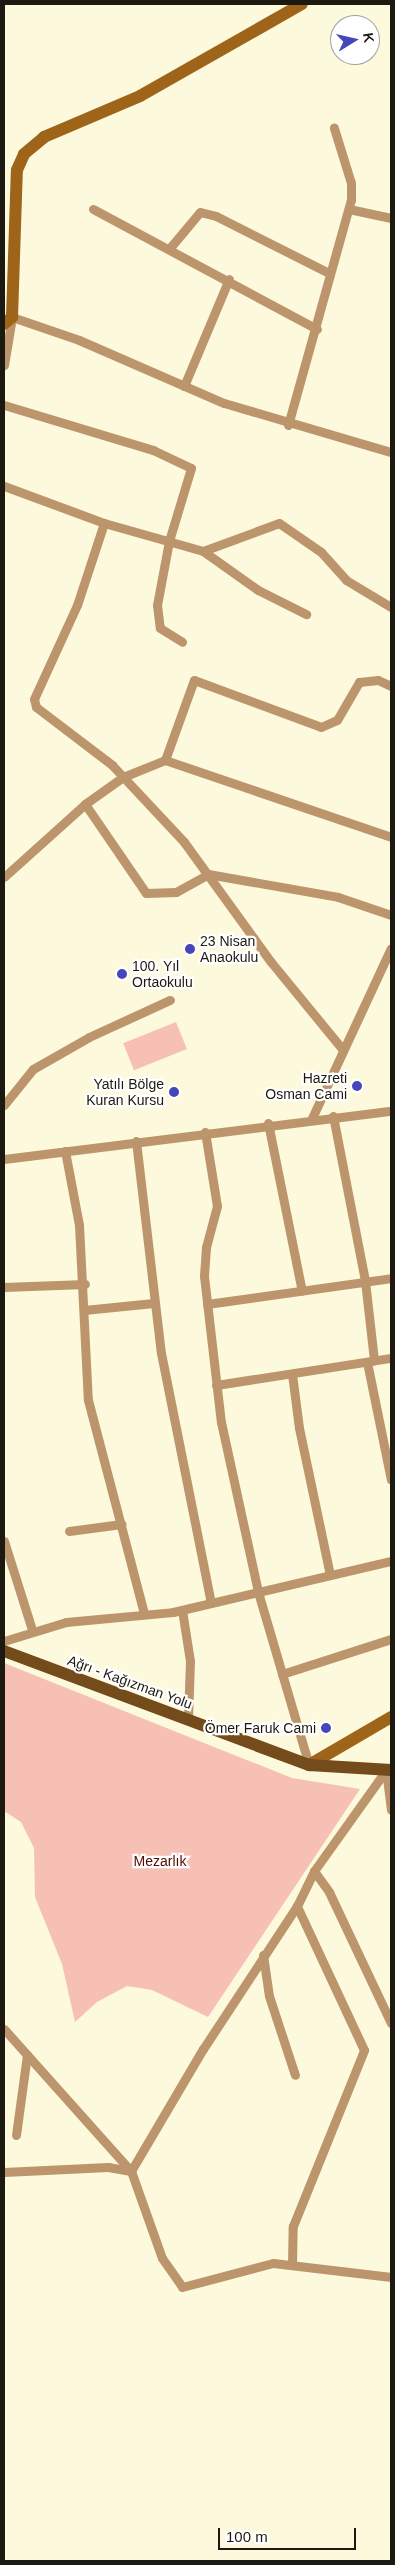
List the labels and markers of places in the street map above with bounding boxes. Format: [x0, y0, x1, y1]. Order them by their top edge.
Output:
place label: 23 Nisan Anaokulu [200, 933, 258, 966]
marker: 23 Nisan Anaokulu [184, 943, 196, 955]
place label: 100. Yıl Ortaokulu [132, 958, 193, 990]
marker: 100. Yıl Ortaokulu [116, 968, 128, 980]
place label: Hazreti Osman Cami [265, 1070, 347, 1102]
place label: Yatılı Bölge Kuran Kursu [86, 1076, 164, 1108]
marker: Hazreti Osman Cami [351, 1080, 363, 1092]
marker: Yatılı Bölge Kuran Kursu [168, 1086, 180, 1098]
place label: Ömer Faruk Cami [205, 1720, 316, 1736]
marker: Ömer Faruk Cami [320, 1722, 332, 1734]

